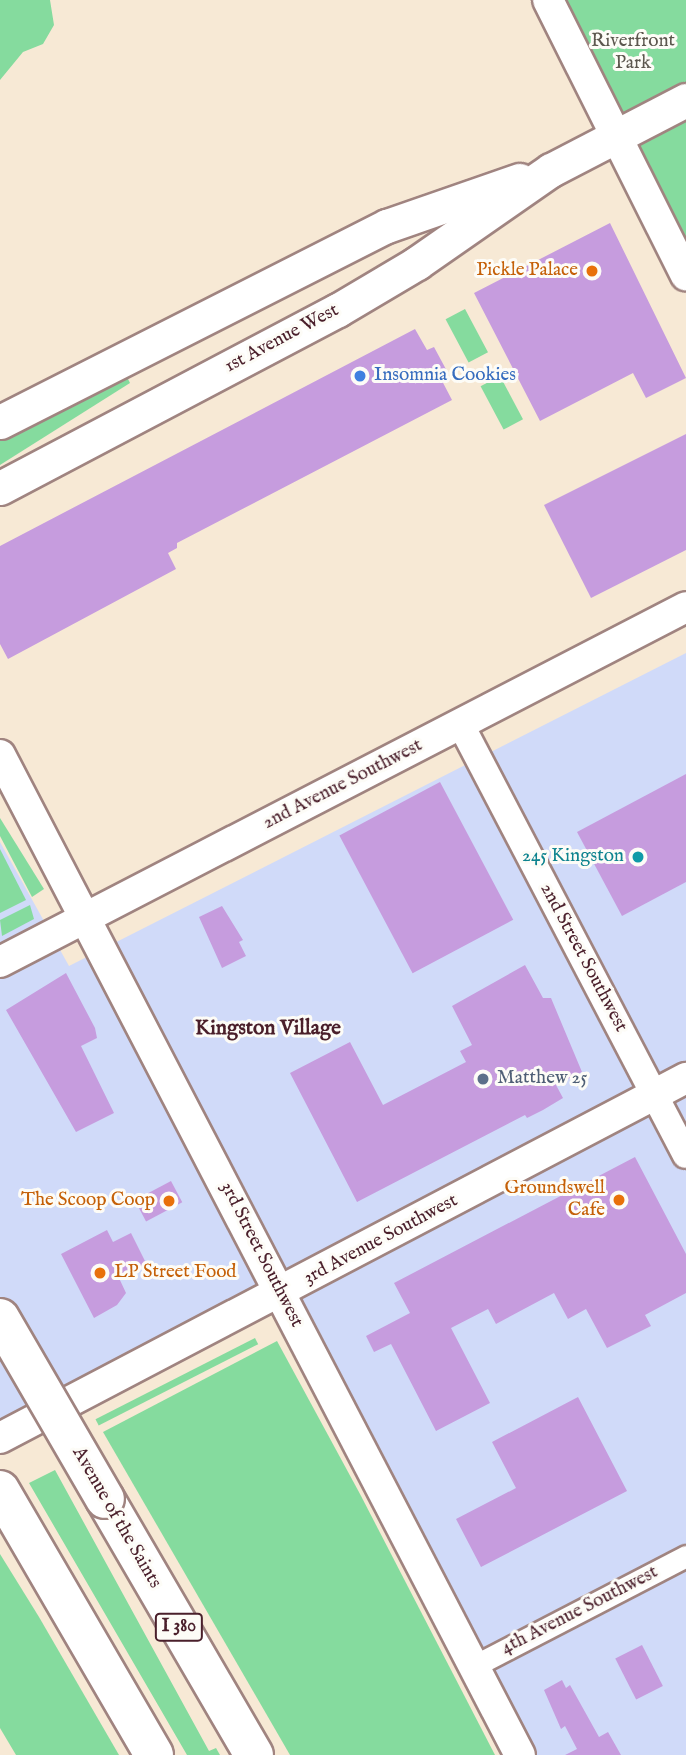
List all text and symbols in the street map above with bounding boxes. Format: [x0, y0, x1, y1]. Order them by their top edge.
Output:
park label: Riverfront Park [591, 31, 675, 75]
place label: Pickle Palace [476, 260, 578, 282]
marker: Pickle Palace [584, 263, 600, 279]
street label: 1st Avenue West [221, 299, 343, 379]
place label: Insomnia Cookies [374, 365, 516, 387]
marker: Insomnia Cookies [352, 368, 368, 384]
street label: 2nd Avenue Southwest [259, 735, 427, 835]
place label: 245 Kingston [522, 846, 624, 868]
marker: 245 Kingston [630, 849, 646, 865]
street label: 2nd Street Southwest [534, 880, 632, 1036]
district label: Kingston Village [195, 1016, 341, 1042]
place label: Matthew 25 [497, 1068, 587, 1090]
marker: Matthew 25 [475, 1071, 491, 1087]
street label: 3rd Street Southwest [214, 1178, 308, 1332]
place label: Groundswell Cafe [504, 1178, 605, 1222]
place label: The Scoop Coop [21, 1190, 155, 1212]
street label: 3rd Avenue Southwest [300, 1190, 462, 1290]
marker: Groundswell Cafe [611, 1192, 627, 1208]
marker: The Scoop Coop [161, 1193, 177, 1209]
place label: LP Street Food [114, 1262, 236, 1284]
marker: LP Street Food [92, 1265, 108, 1281]
street label: Avenue of the Saints [66, 1443, 166, 1593]
street label: 4th Avenue Southwest [498, 1562, 662, 1660]
road number: I 380 [154, 1612, 204, 1642]

